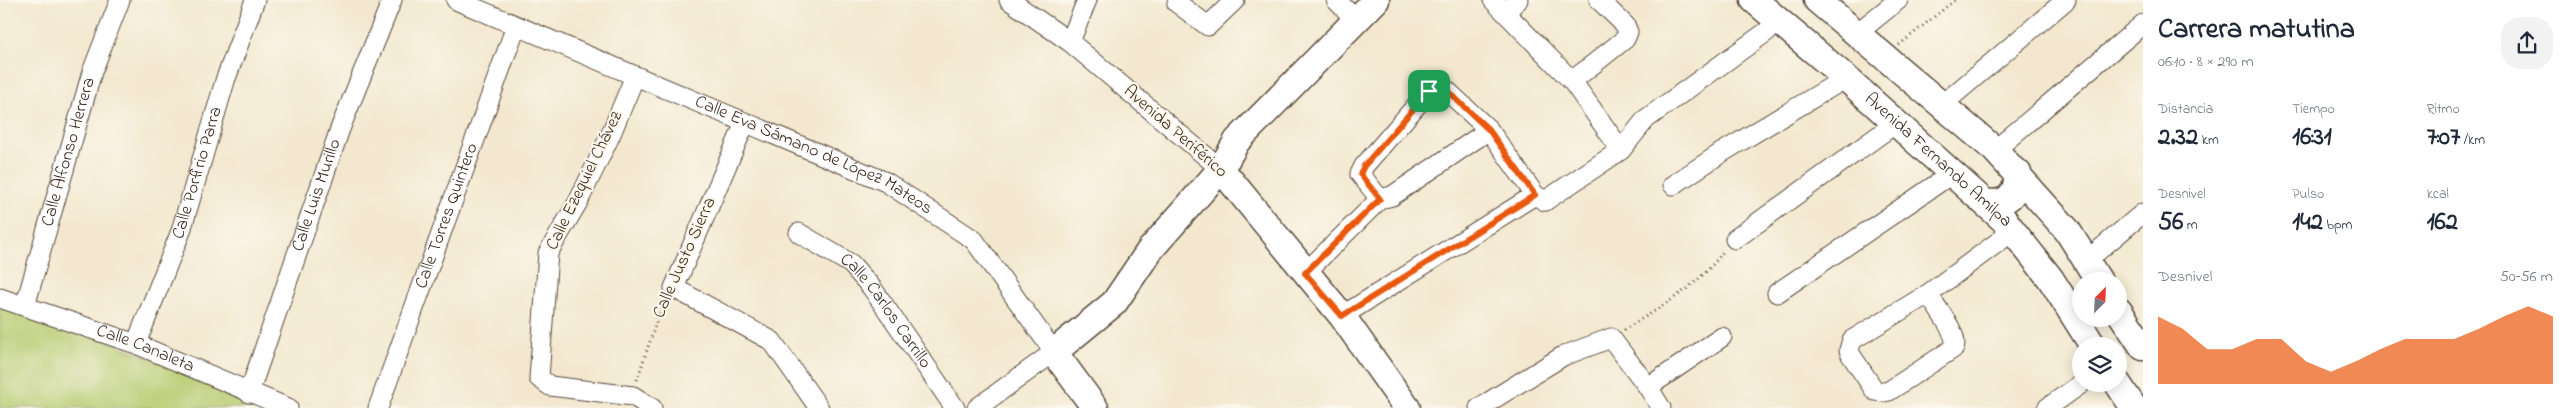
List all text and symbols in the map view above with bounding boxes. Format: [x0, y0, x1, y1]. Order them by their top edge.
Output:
text: Carrera matutina [2158, 10, 2355, 51]
button: share [2501, 17, 2553, 69]
text: 06:10 · 8 × 290 m [2158, 50, 2254, 74]
pin [1408, 70, 1450, 112]
street label: Calle Alfonso Herrera [35, 75, 103, 230]
icon: arrive [1415, 77, 1443, 105]
street label: Avenida Periférico [1117, 79, 1233, 185]
street label: Avenida Fernando Amilpa [1858, 87, 2018, 233]
street label: Calle Eva Sámano de López Mateos [691, 89, 937, 222]
text: Distancia [2158, 99, 2213, 120]
text: Tiempo [2292, 99, 2335, 120]
text: Ritmo [2427, 99, 2460, 120]
street label: Calle Porfirio Parra [166, 104, 230, 243]
street label: Calle Ezequiel Chávez [540, 107, 630, 255]
text: 2.32 [2158, 120, 2198, 156]
text: 16:31 [2292, 120, 2332, 156]
text: 7:07 [2427, 120, 2460, 156]
text: km [2198, 130, 2219, 151]
text: /km [2460, 130, 2485, 151]
street label: Calle Luis Murillo [286, 136, 349, 255]
street label: Calle Torres Quintero [409, 140, 486, 293]
text: Desnivel [2158, 184, 2206, 205]
text: Pulso [2292, 184, 2324, 205]
text: kcal [2427, 184, 2449, 205]
street label: Calle Justo Sierra [647, 193, 723, 323]
text: 56 [2158, 205, 2183, 241]
text: 142 [2292, 205, 2323, 241]
text: 162 [2427, 205, 2458, 241]
text: m [2183, 215, 2198, 236]
text: bpm [2323, 215, 2352, 236]
street label: Calle Carlos Carrillo [835, 247, 937, 374]
text: Desnivel [2158, 265, 2212, 289]
text: 50–56 m [2500, 265, 2553, 289]
north arrow [2072, 272, 2128, 328]
map controls [2072, 272, 2127, 392]
street label: Calle Canaleta [93, 318, 198, 380]
button: layers [2072, 337, 2127, 392]

